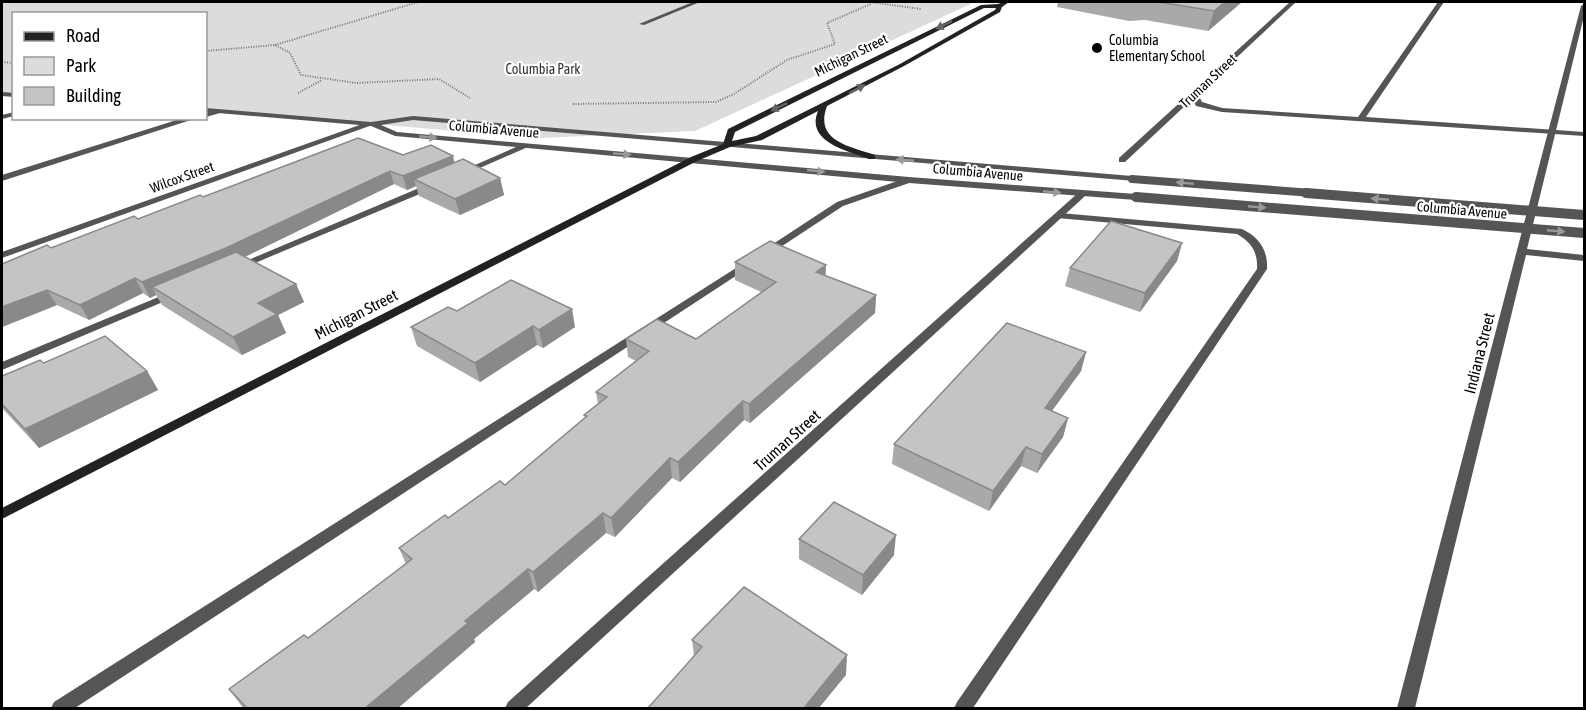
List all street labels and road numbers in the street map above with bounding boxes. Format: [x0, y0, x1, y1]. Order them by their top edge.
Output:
street label: Michigan Street [812, 30, 890, 80]
street label: Truman Street [1176, 51, 1240, 111]
street label: Columbia Avenue [448, 117, 540, 141]
street label: Wilcox Street [148, 158, 216, 196]
street label: Columbia Avenue [932, 160, 1024, 184]
street label: Columbia Avenue [1416, 198, 1508, 222]
street label: Michigan Street [311, 285, 401, 344]
street label: Indiana Street [1460, 310, 1498, 395]
street label: Truman Street [750, 405, 824, 474]

